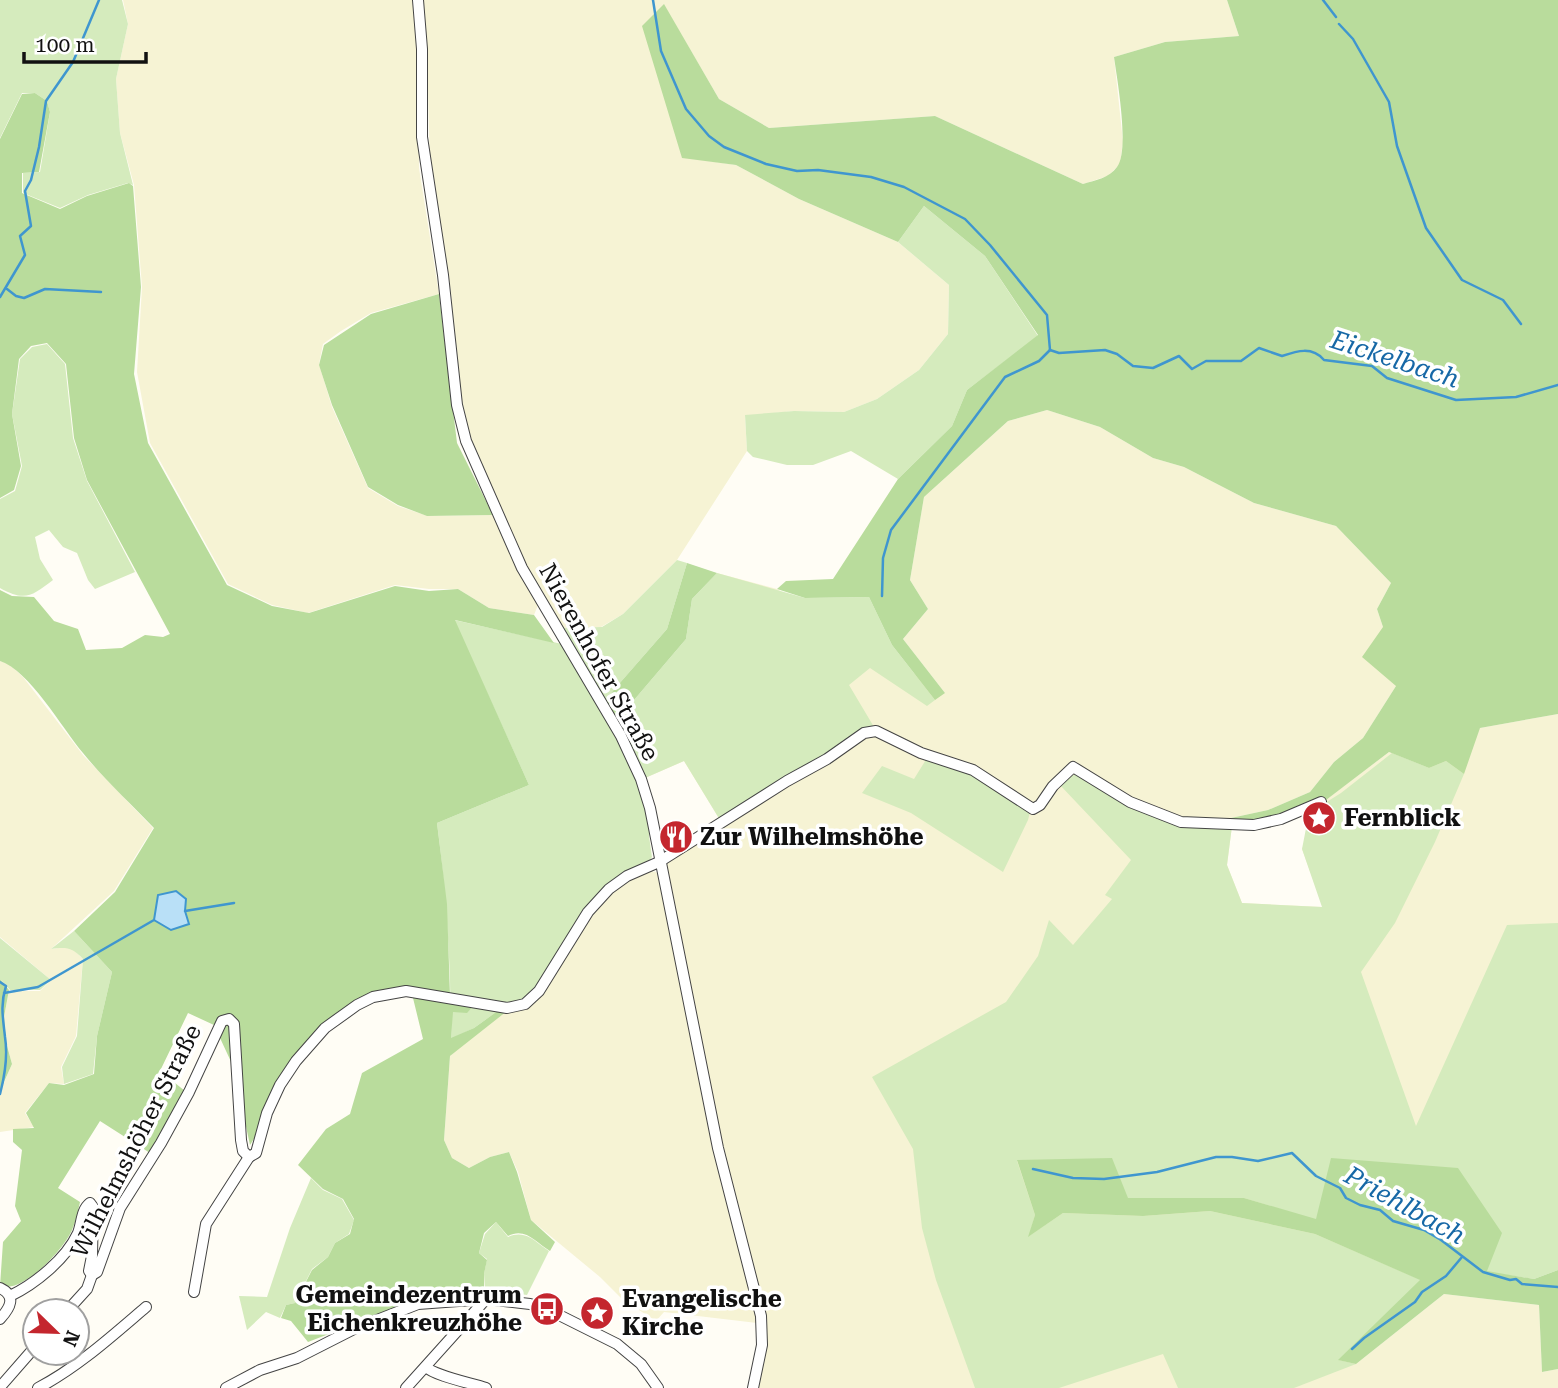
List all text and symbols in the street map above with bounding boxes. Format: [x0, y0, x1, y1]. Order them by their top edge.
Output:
scale bar [24, 21, 147, 65]
text: 100 m [35, 33, 95, 57]
water label: Eickelbach [1326, 324, 1463, 394]
street label: Nierenhofer Straße [533, 559, 665, 765]
place icon: Fernblick [1300, 799, 1338, 837]
place label: Fernblick [1344, 804, 1461, 832]
restaurant icon: Zur Wilhelmshöhe [657, 818, 695, 856]
place label: Zur Wilhelmshöhe [700, 823, 924, 851]
street label: Wilhelmshöher Straße [65, 1020, 207, 1262]
water label: Priehlbach [1339, 1159, 1470, 1250]
place label: Gemeindezentrum Eichenkreuzhöhe [295, 1281, 522, 1337]
place label: Evangelische Kirche [622, 1285, 782, 1341]
bus stop icon: Gemeindezentrum Eichenkreuzhöhe [528, 1290, 566, 1328]
place icon: Evangelische Kirche [578, 1294, 616, 1332]
north arrow [21, 1297, 91, 1367]
text: N [58, 1327, 85, 1350]

